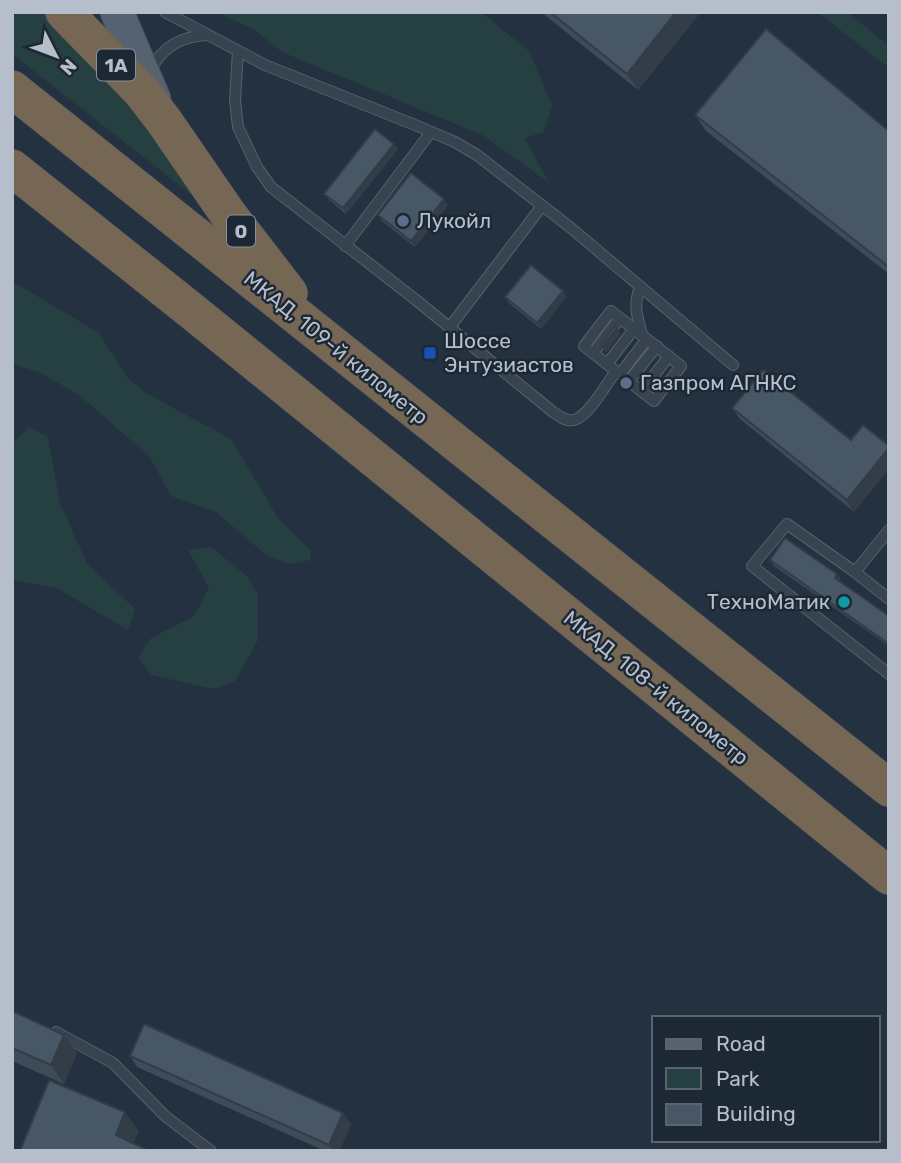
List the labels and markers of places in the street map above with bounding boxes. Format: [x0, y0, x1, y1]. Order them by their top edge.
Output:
place label: Лукойл [417, 208, 491, 233]
marker: Лукойл [395, 213, 411, 229]
place label: Шоссе Энтузиастов [444, 328, 574, 377]
marker: Шоссе Энтузиастов [422, 345, 438, 361]
place label: Газпром АГНКС [640, 370, 797, 395]
marker: Газпром АГНКС [618, 375, 634, 391]
place label: ТехноМатик [707, 589, 830, 614]
marker: ТехноМатик [836, 594, 852, 610]

